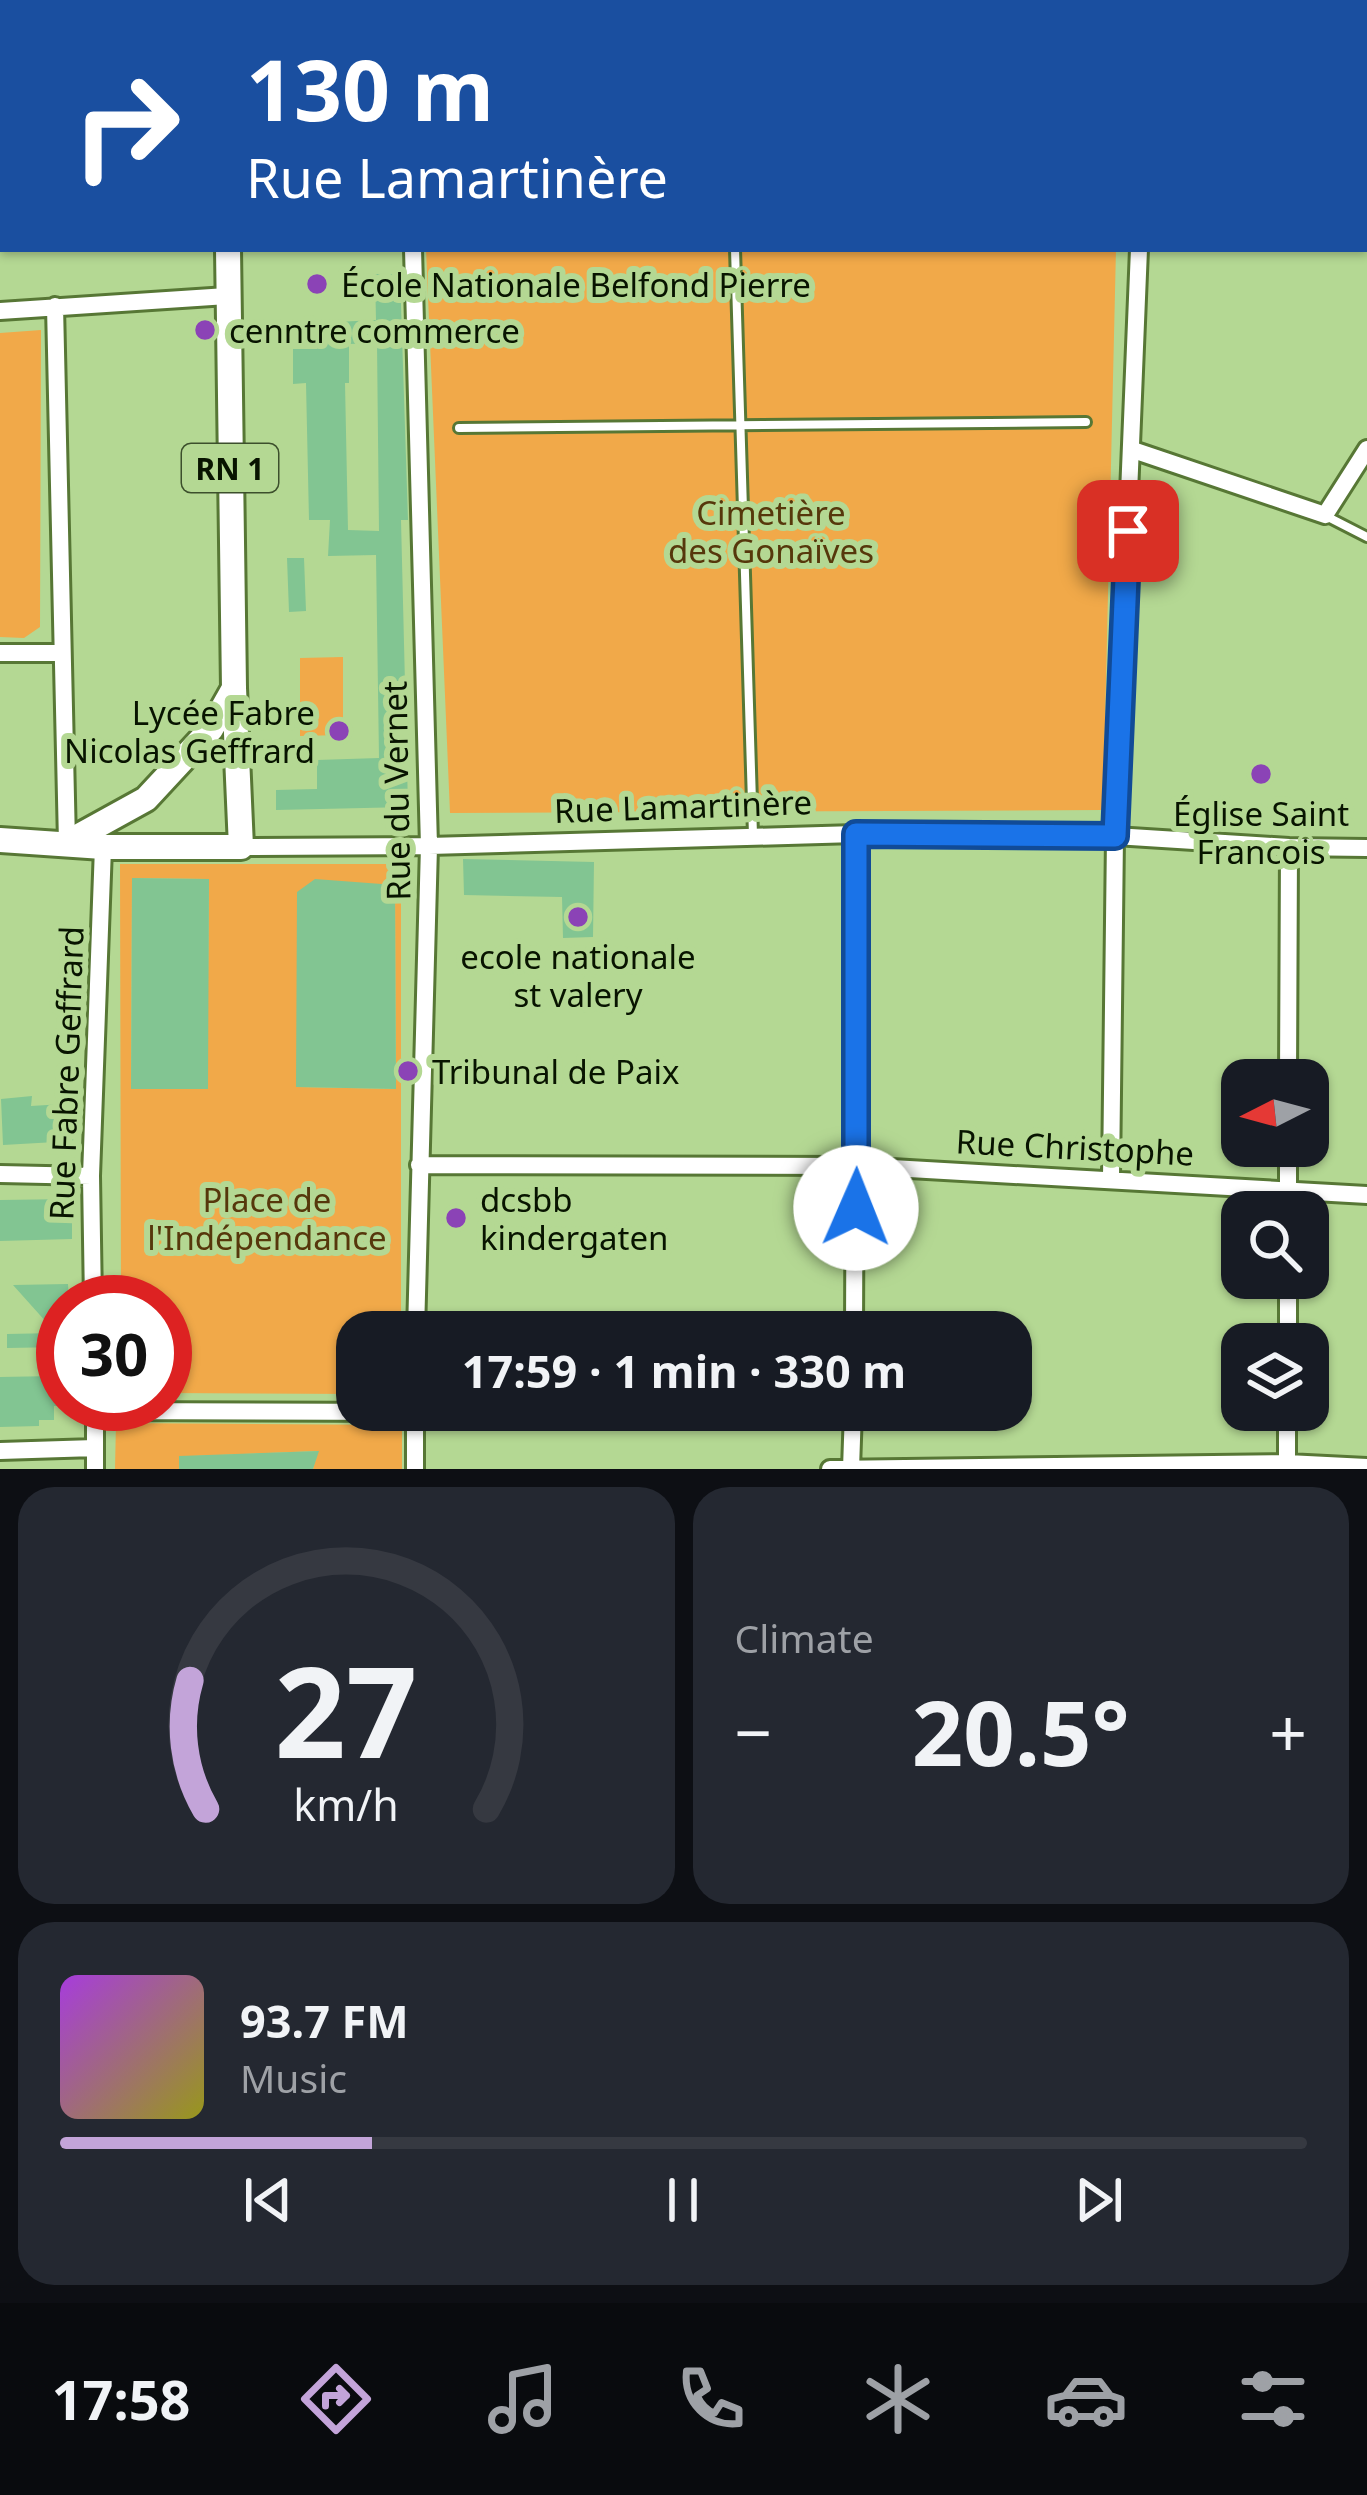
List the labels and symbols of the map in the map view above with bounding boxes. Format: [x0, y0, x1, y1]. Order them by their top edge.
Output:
place label: École Nationale Belfond Pierre [341, 262, 811, 307]
marker: École Nationale Belfond Pierre [304, 271, 330, 297]
place label: cenntre commerce [229, 308, 520, 353]
marker: cenntre commerce [192, 317, 218, 343]
road number: RN 1 [182, 444, 278, 492]
pin [1077, 480, 1179, 582]
park label: Cimetière des Gonaïves [668, 490, 874, 573]
street label: Rue du Vernet [372, 681, 420, 901]
place label: Lycée Fabre Nicolas Geffrard [64, 690, 315, 773]
marker: Lycée Fabre Nicolas Geffrard [326, 718, 352, 744]
marker: Église Saint Francois [1248, 761, 1274, 787]
street label: Rue Lamartinère [553, 779, 813, 833]
place label: Église Saint Francois [1173, 791, 1349, 874]
marker: ecole nationale st valery [565, 904, 591, 930]
street label: Rue Fabre Geffrard [38, 925, 94, 1221]
place label: ecole nationale st valery [460, 934, 696, 1017]
place label: Tribunal de Paix [432, 1049, 679, 1094]
marker: Tribunal de Paix [395, 1058, 421, 1084]
north arrow [1221, 1059, 1329, 1167]
street label: Rue Christophe [955, 1118, 1195, 1176]
position arrow [793, 1145, 919, 1271]
park label: Place de l'Indépendance [147, 1177, 387, 1260]
place label: dcsbb kindergaten [480, 1177, 668, 1260]
marker: dcsbb kindergaten [443, 1205, 469, 1231]
speed limit sign: 30 [36, 1275, 192, 1431]

